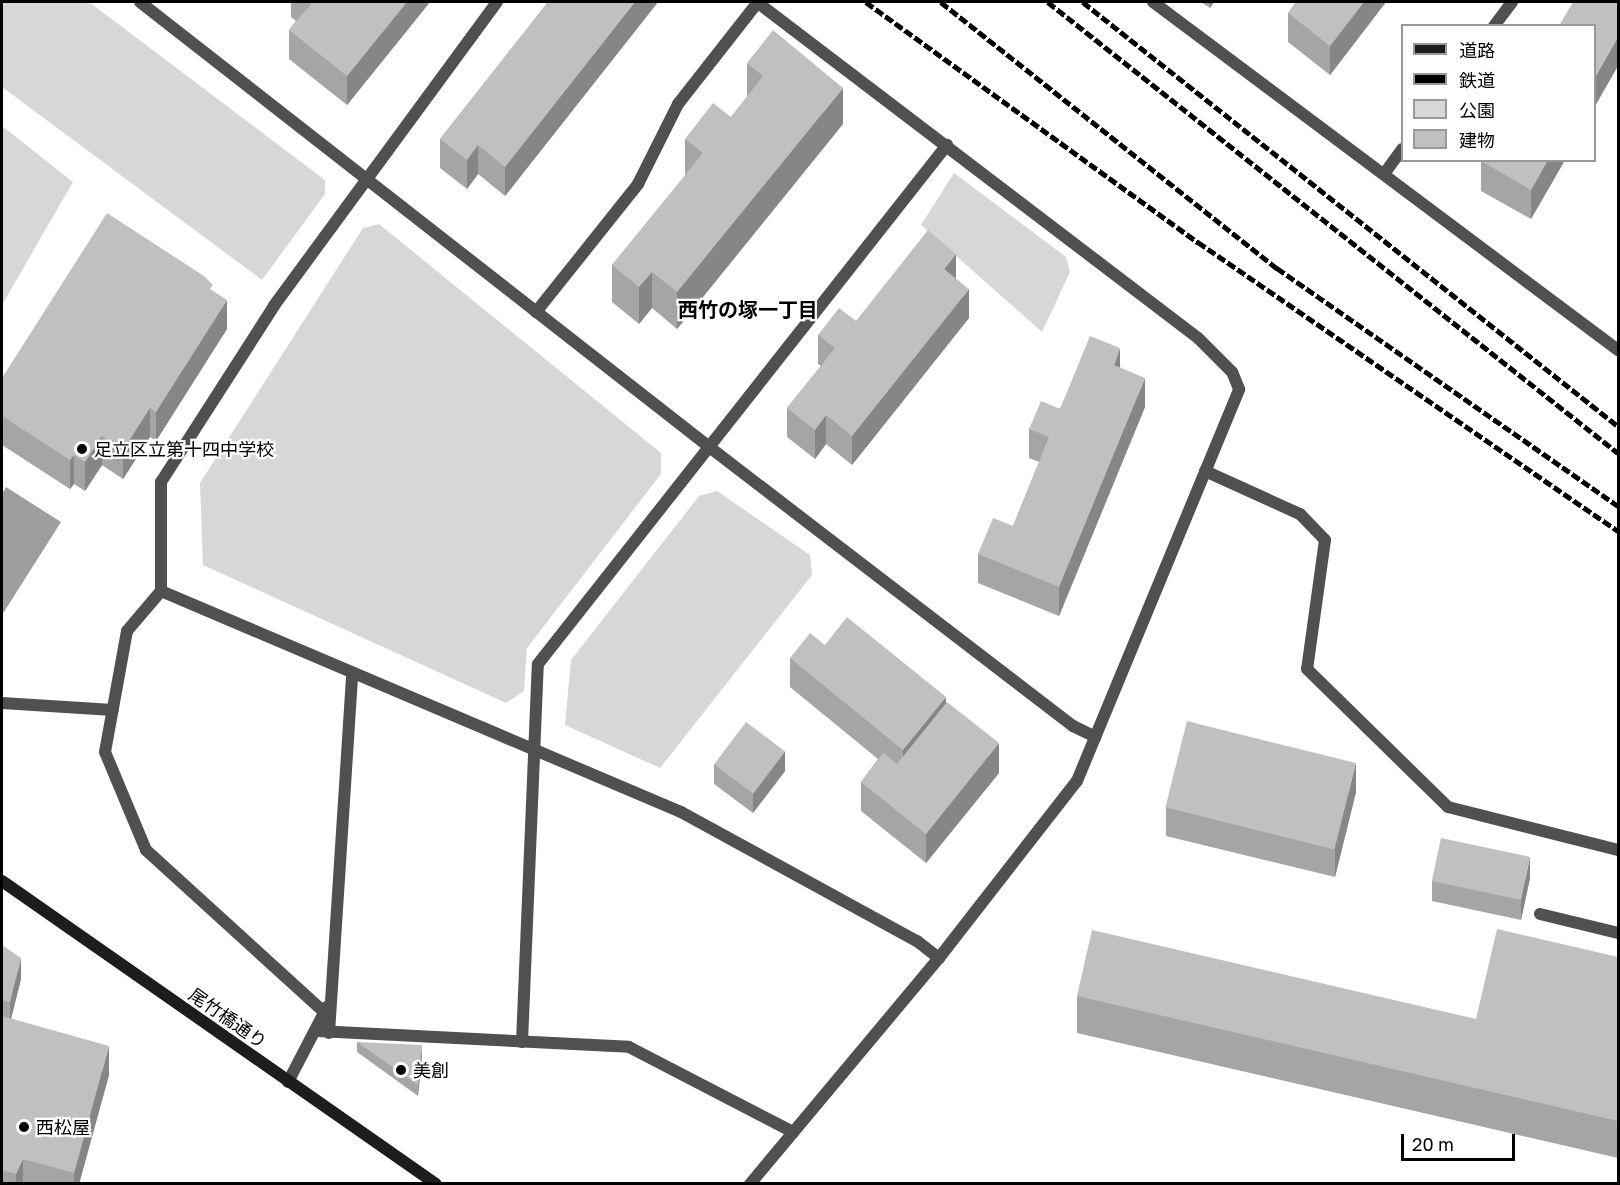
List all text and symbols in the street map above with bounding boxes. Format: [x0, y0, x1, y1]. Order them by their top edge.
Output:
legend [1401, 24, 1596, 162]
text: 道路 [1459, 39, 1495, 61]
text: 鉄道 [1459, 69, 1495, 91]
text: 公園 [1459, 99, 1495, 121]
text: 建物 [1459, 129, 1495, 151]
district label: 西竹の塚一丁目 [678, 297, 818, 321]
place label: 足立区立第十四中学校 [94, 438, 274, 460]
marker: 足立区立第十四中学校 [75, 442, 89, 456]
street label: 尾竹橋通り [185, 983, 271, 1053]
place label: 美創 [413, 1059, 449, 1081]
marker: 美創 [394, 1063, 408, 1077]
place label: 西松屋 [36, 1116, 90, 1138]
marker: 西松屋 [17, 1120, 31, 1134]
scale bar [1404, 1122, 1518, 1160]
text: 20 m [1412, 1133, 1454, 1155]

